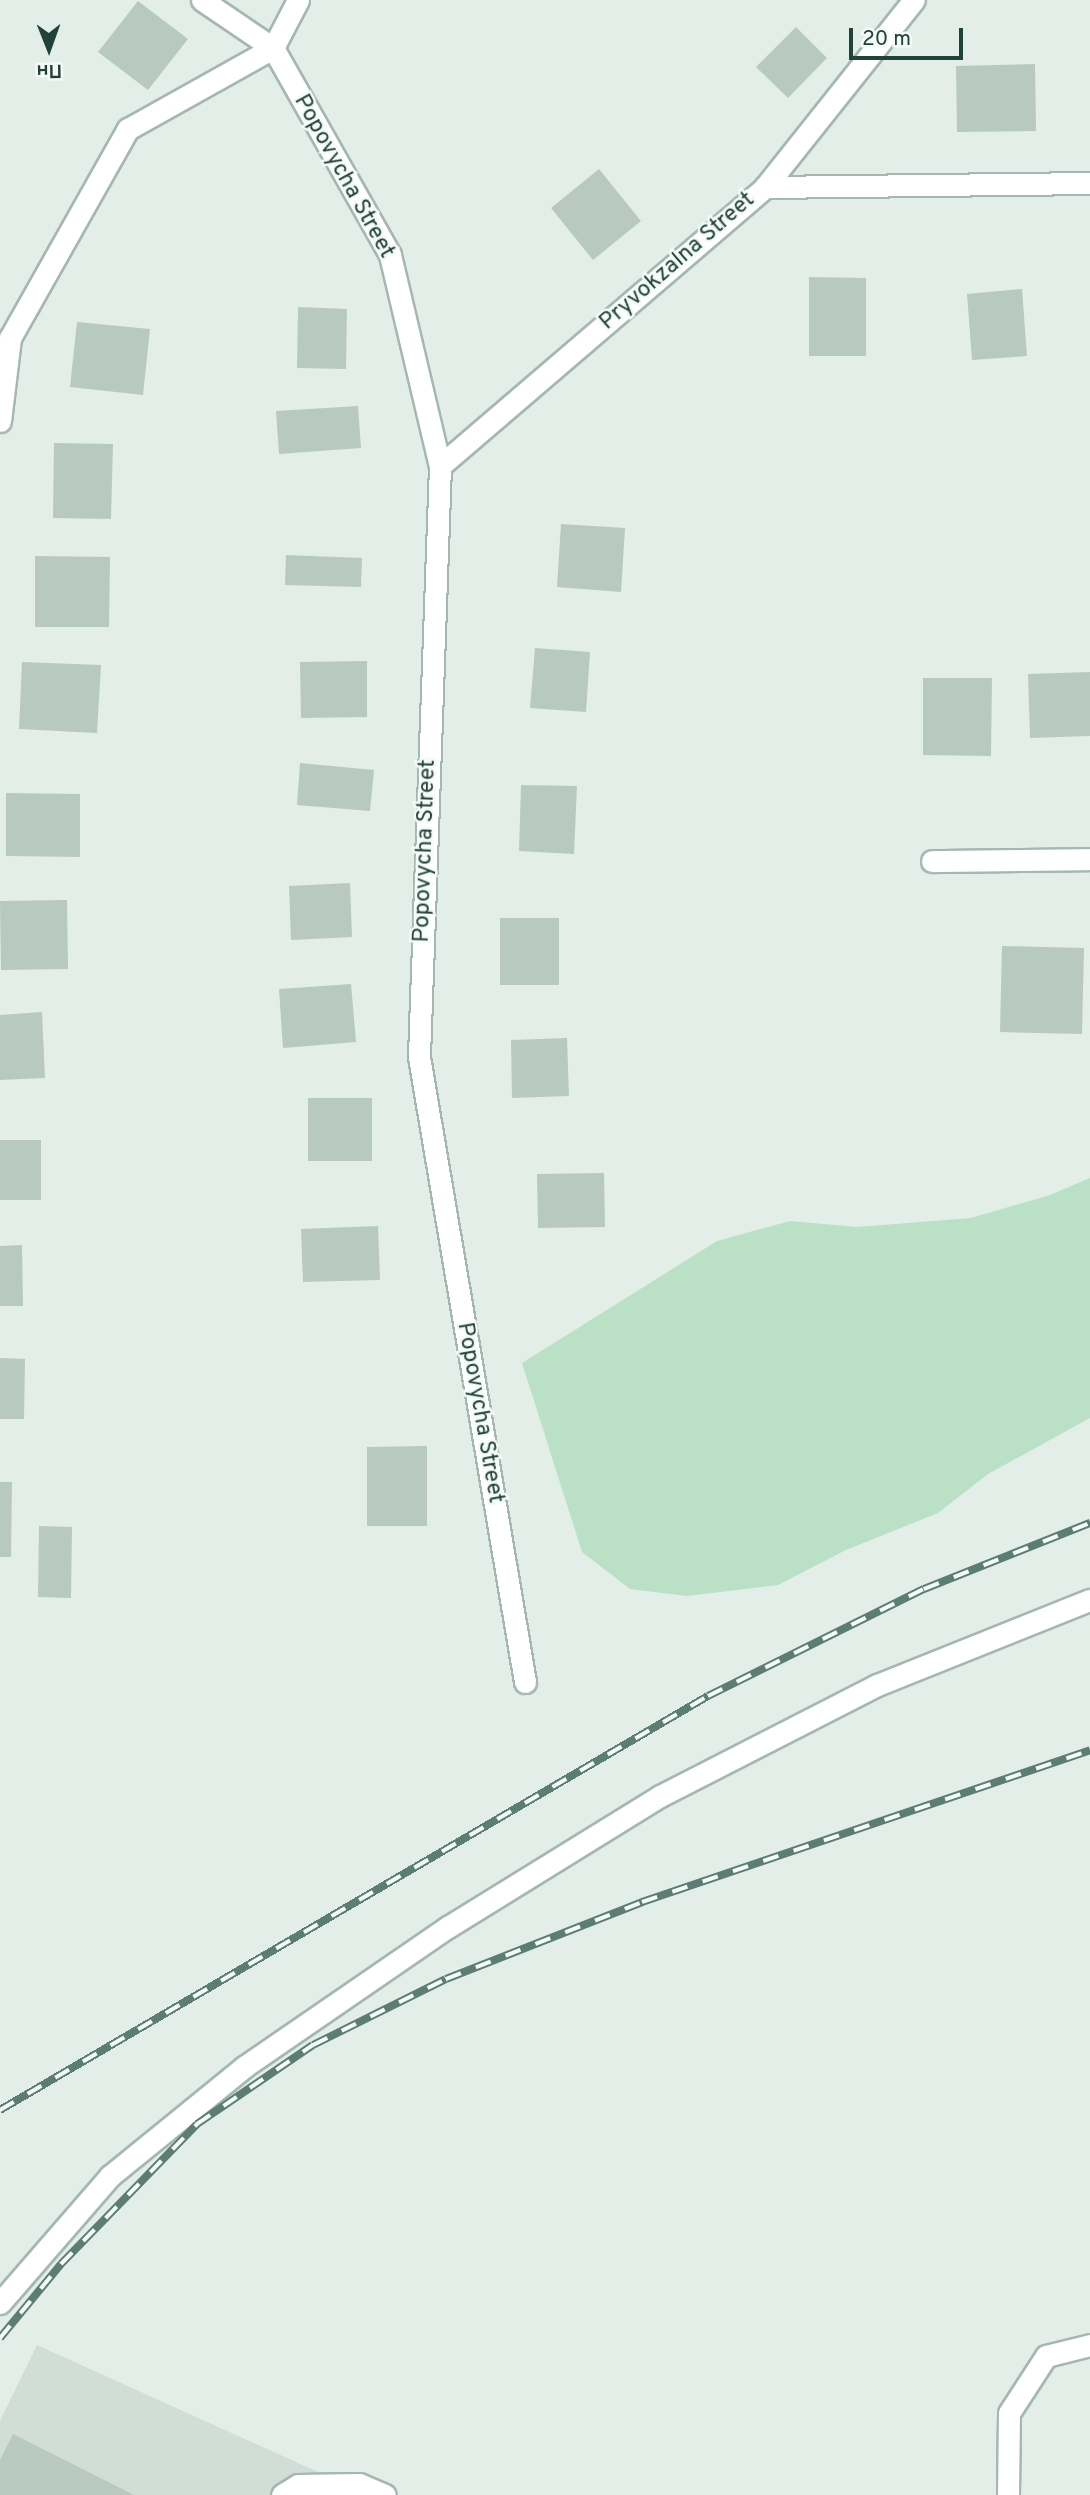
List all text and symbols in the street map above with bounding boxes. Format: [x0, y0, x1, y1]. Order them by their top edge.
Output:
north arrow [14, 14, 84, 84]
scale bar [852, 14, 966, 58]
text: 20 m [862, 26, 911, 53]
text: Пн [36, 58, 62, 82]
street label: Popovycha Street [287, 90, 399, 264]
street label: Pryvokzalna Street [595, 187, 761, 337]
street label: Popovycha Street [409, 759, 443, 943]
street label: Popovycha Street [450, 1320, 508, 1506]

